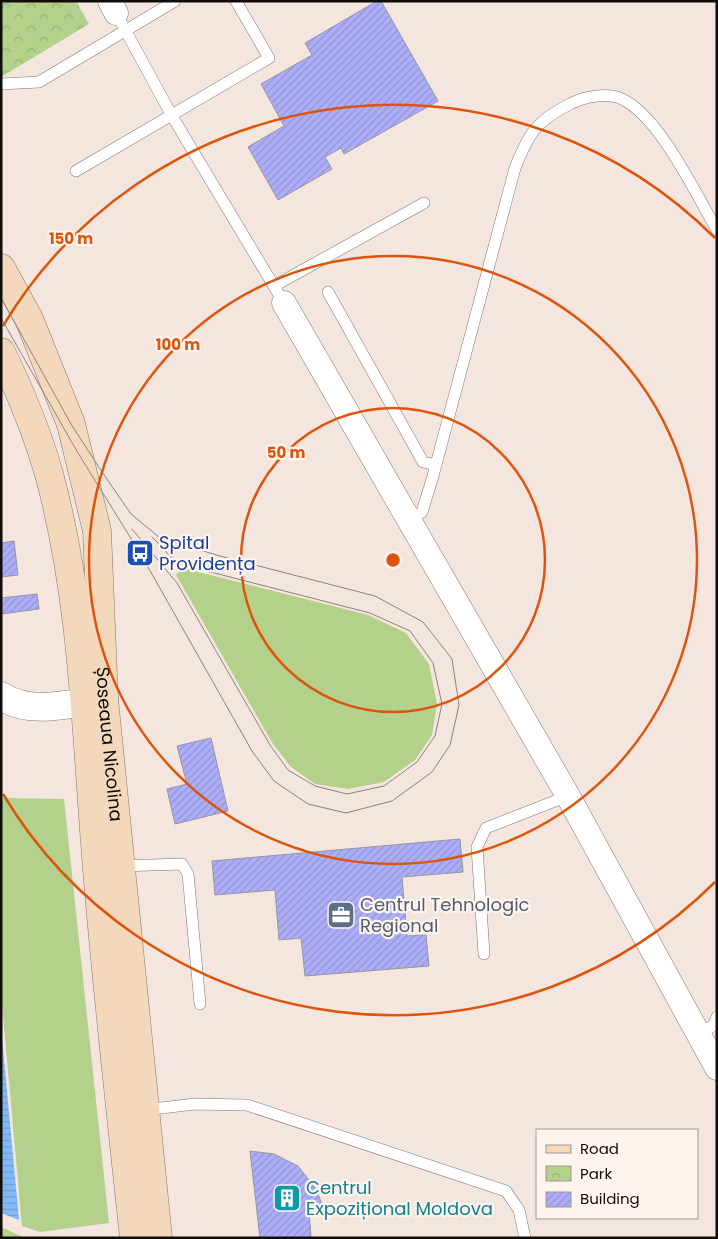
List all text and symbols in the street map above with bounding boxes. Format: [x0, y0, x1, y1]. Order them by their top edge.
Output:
text: 150 m [49, 228, 93, 249]
text: 100 m [156, 334, 200, 355]
text: 50 m [267, 442, 305, 463]
place label: Spital Providența [159, 530, 256, 576]
bus stop icon: Spital Providența [125, 538, 155, 568]
centre of rings [384, 551, 402, 569]
street label: Șoseaua Nicolina [91, 666, 129, 823]
place label: Centrul Tehnologic Regional [360, 892, 530, 938]
office icon: Centrul Tehnologic Regional [326, 900, 356, 930]
legend [536, 1129, 698, 1219]
text: Road [580, 1138, 619, 1159]
text: Park [580, 1163, 612, 1184]
place label: Centrul Expozițional Moldova [306, 1175, 493, 1221]
building icon: Centrul Expozițional Moldova [272, 1183, 302, 1213]
text: Building [580, 1188, 640, 1209]

